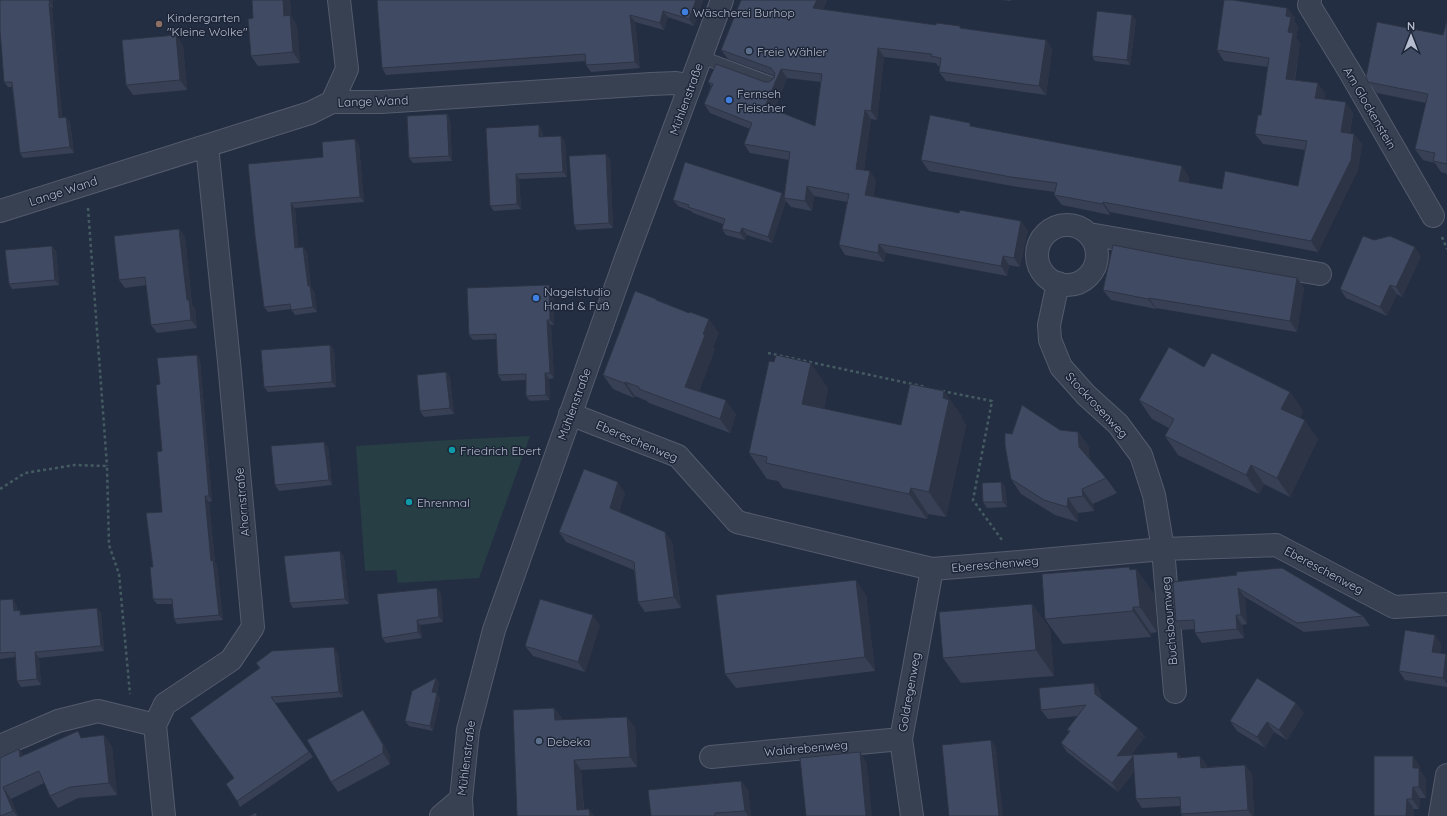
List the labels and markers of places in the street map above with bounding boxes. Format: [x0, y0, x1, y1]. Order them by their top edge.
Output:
place label: Wäscherei Burhop [693, 5, 795, 20]
marker: Wäscherei Burhop [680, 7, 690, 17]
place label: Kindergarten "Kleine Wolke" [167, 10, 248, 39]
marker: Kindergarten "Kleine Wolke" [154, 19, 164, 29]
place label: Freie Wähler [757, 44, 827, 59]
marker: Freie Wähler [744, 46, 754, 56]
place label: Fernseh Fleischer [737, 86, 786, 115]
marker: Fernseh Fleischer [724, 95, 734, 105]
place label: Nagelstudio Hand & Fuß [544, 284, 610, 313]
marker: Nagelstudio Hand & Fuß [531, 293, 541, 303]
place label: Friedrich Ebert [460, 443, 541, 458]
marker: Friedrich Ebert [447, 445, 457, 455]
place label: Ehrenmal [417, 495, 470, 510]
marker: Ehrenmal [404, 497, 414, 507]
place label: Debeka [547, 734, 590, 749]
marker: Debeka [534, 736, 544, 746]

